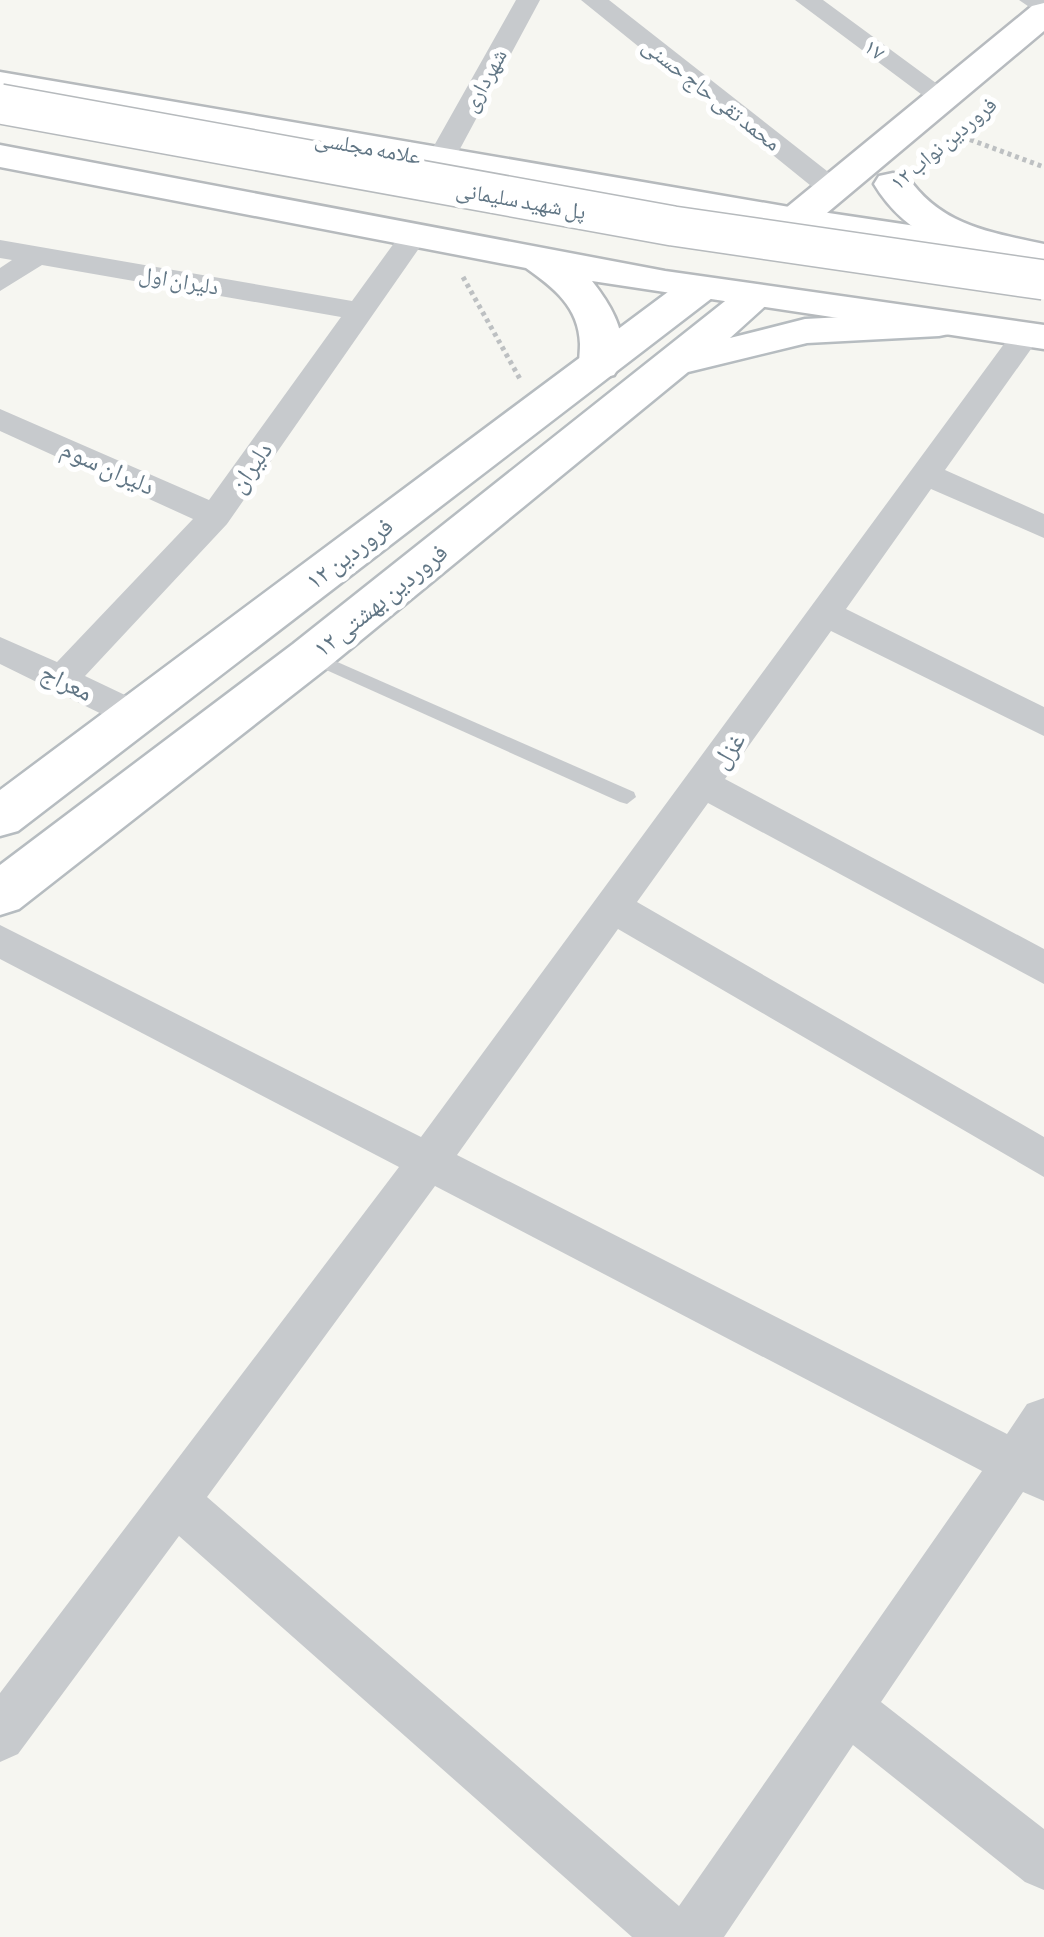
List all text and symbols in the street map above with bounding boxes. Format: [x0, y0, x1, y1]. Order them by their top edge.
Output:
street label: محمد تقی حاج حسنی [637, 32, 786, 157]
street label: ۱۷ [859, 33, 891, 65]
street label: شهرداری [456, 44, 513, 117]
street label: ۱۲ فروردین نواب [885, 91, 1002, 196]
street label: علامه مجلسی [313, 125, 423, 170]
street label: پل شهید سلیمانی [454, 176, 588, 225]
street label: دلیران اول [137, 260, 221, 301]
street label: دلیران سوم [56, 434, 159, 503]
street label: دلیران [223, 436, 279, 499]
street label: ۱۲ فروردین [300, 511, 399, 596]
street label: ۱۲ فروردین بهشتی [307, 538, 454, 664]
street label: معراج [36, 658, 97, 708]
street label: غزل [706, 727, 752, 775]

